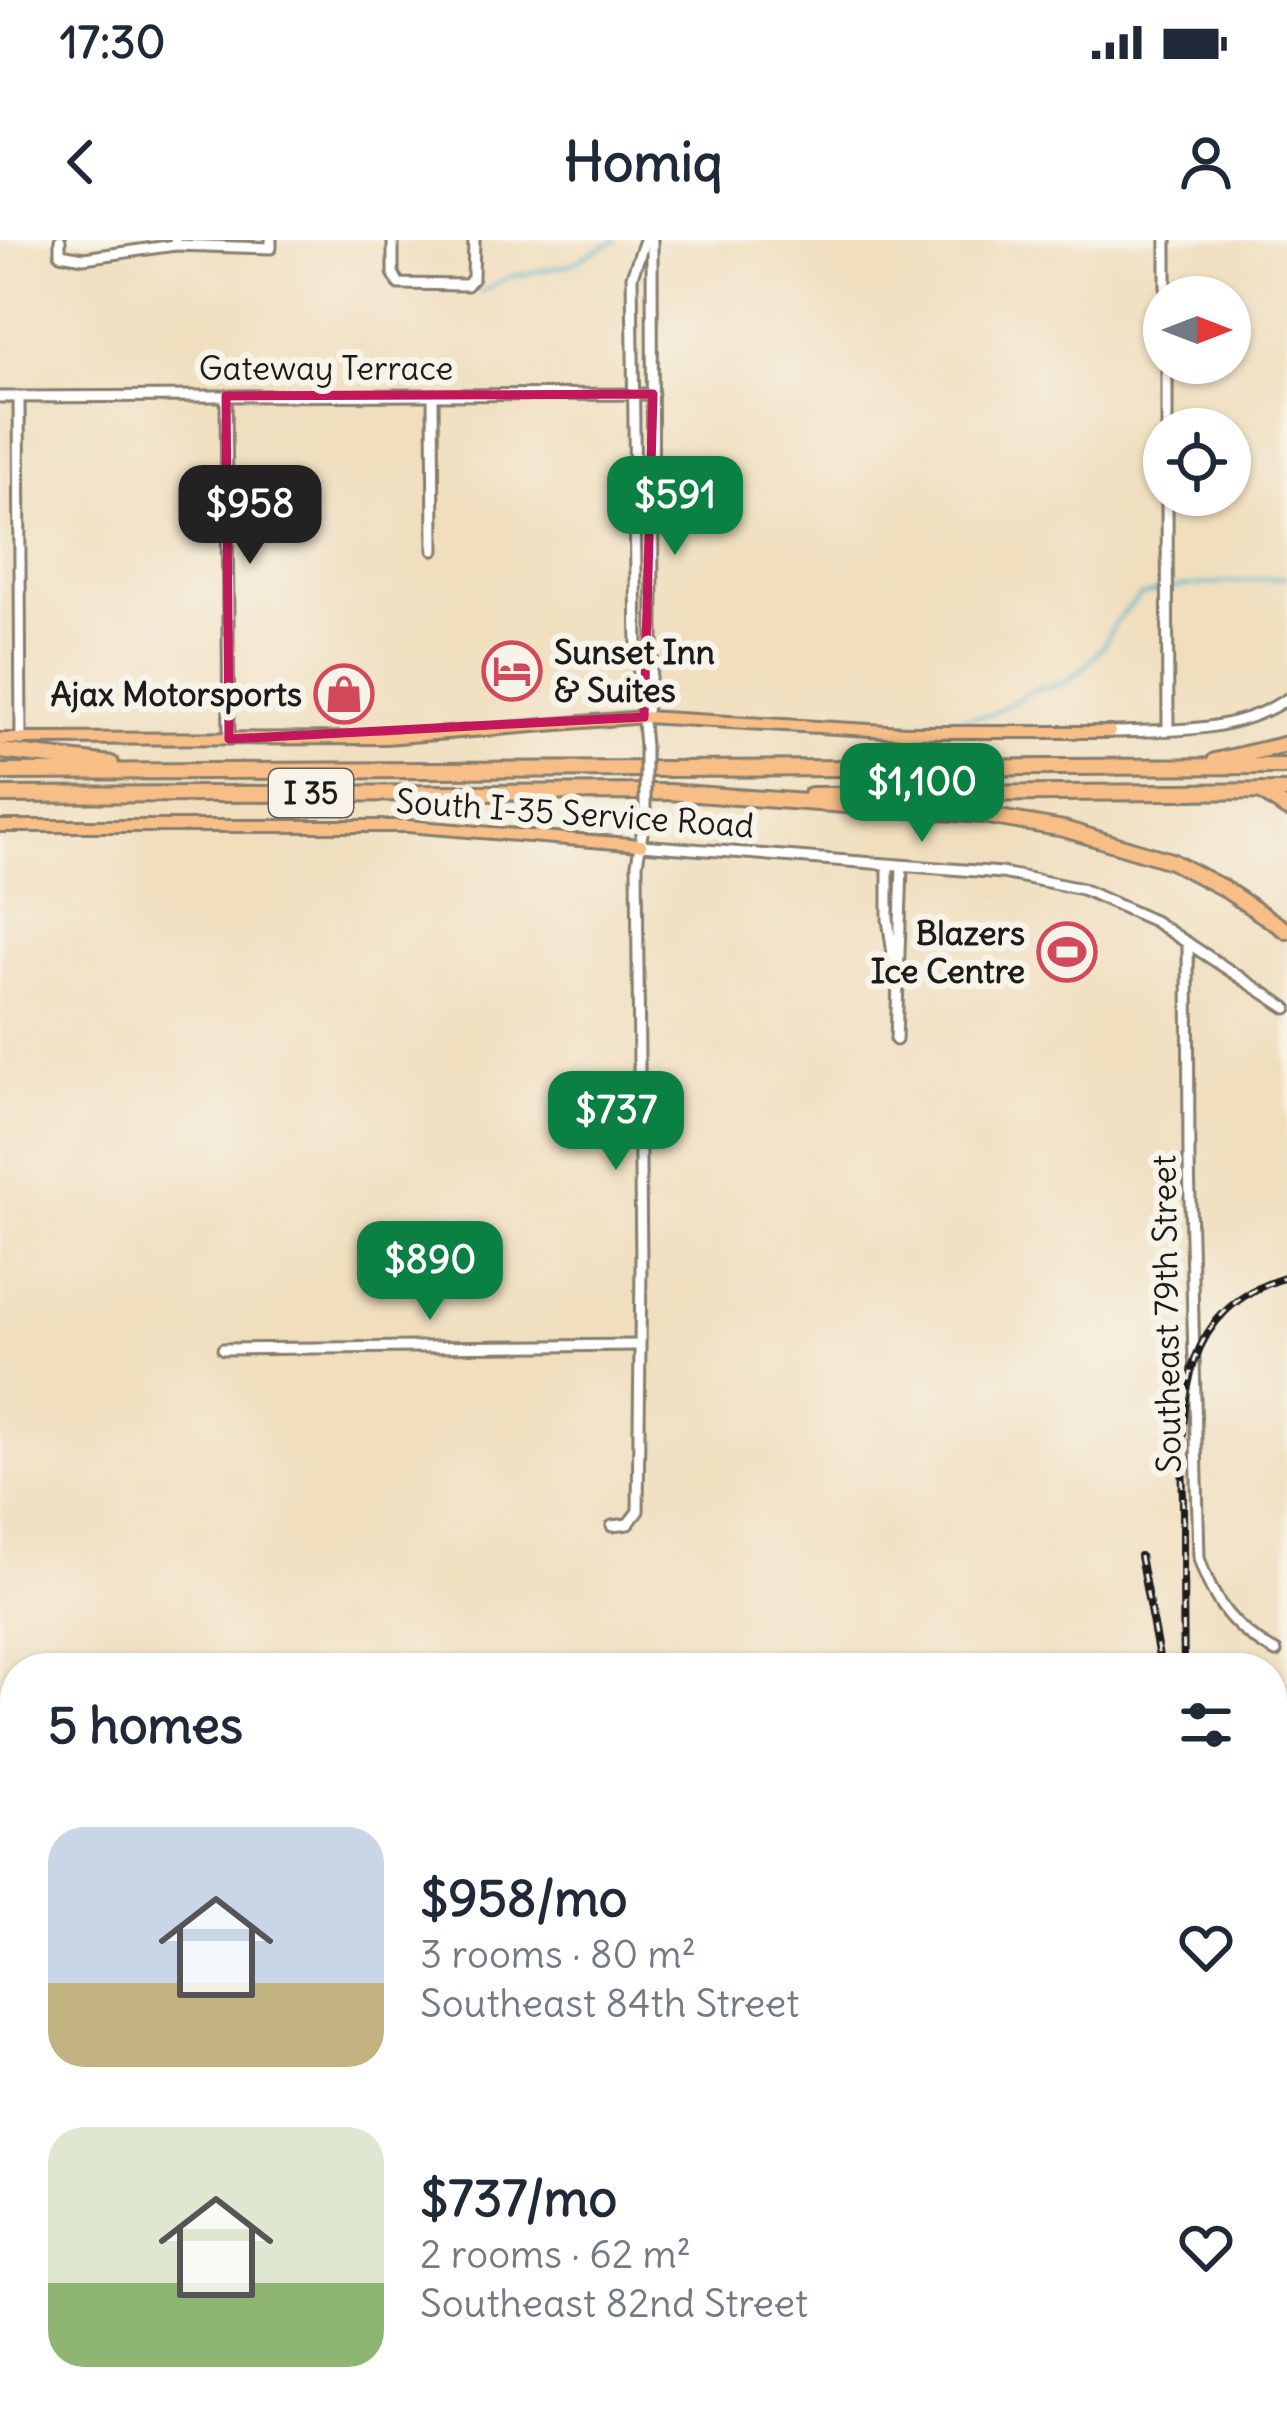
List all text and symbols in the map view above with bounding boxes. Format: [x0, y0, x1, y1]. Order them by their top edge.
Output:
text: 17:30 [60, 14, 165, 70]
text: Homiq [564, 128, 723, 196]
icon: back [48, 129, 114, 195]
icon: person [1173, 129, 1239, 195]
north arrow [1143, 276, 1251, 384]
map controls [1143, 276, 1251, 516]
street label: Gateway Terrace [199, 347, 453, 389]
button: locate [1143, 408, 1251, 516]
pin: $591 [604, 456, 746, 558]
pin: $958 [179, 465, 321, 567]
text: $591 [634, 470, 716, 519]
text: $958 [206, 479, 294, 528]
place label: Sunset Inn & Suites [554, 631, 715, 711]
hotel icon: Sunset Inn & Suites [481, 640, 543, 702]
shop icon: Ajax Motorsports [313, 663, 375, 725]
place label: Ajax Motorsports [51, 673, 302, 715]
pin: $1,100 [824, 743, 1020, 845]
text: $1,100 [867, 757, 977, 806]
road number: I 35 [269, 769, 353, 817]
street label: South I-35 Service Road [395, 780, 755, 846]
place label: Blazers Ice Centre [871, 912, 1025, 992]
sports icon: Blazers Ice Centre [1036, 921, 1098, 983]
pin: $737 [545, 1071, 687, 1173]
text: $737 [575, 1085, 657, 1134]
street label: Southeast 79th Street [1142, 1155, 1190, 1473]
pin: $890 [359, 1221, 501, 1323]
text: $890 [384, 1235, 476, 1284]
icon: filters [1173, 1692, 1239, 1758]
text: 5 homes [48, 1693, 243, 1757]
text: $958/mo [420, 1866, 628, 1930]
icon: home [144, 1875, 288, 2019]
icon: heart [1173, 1914, 1239, 1980]
text: 3 rooms · 80 m² [420, 1930, 696, 1979]
text: Southeast 84th Street [420, 1979, 800, 2028]
text: $737/mo [420, 2166, 617, 2230]
icon: home [144, 2175, 288, 2319]
icon: heart [1173, 2214, 1239, 2280]
text: 2 rooms · 62 m² [420, 2230, 691, 2279]
text: Southeast 82nd Street [420, 2279, 808, 2328]

